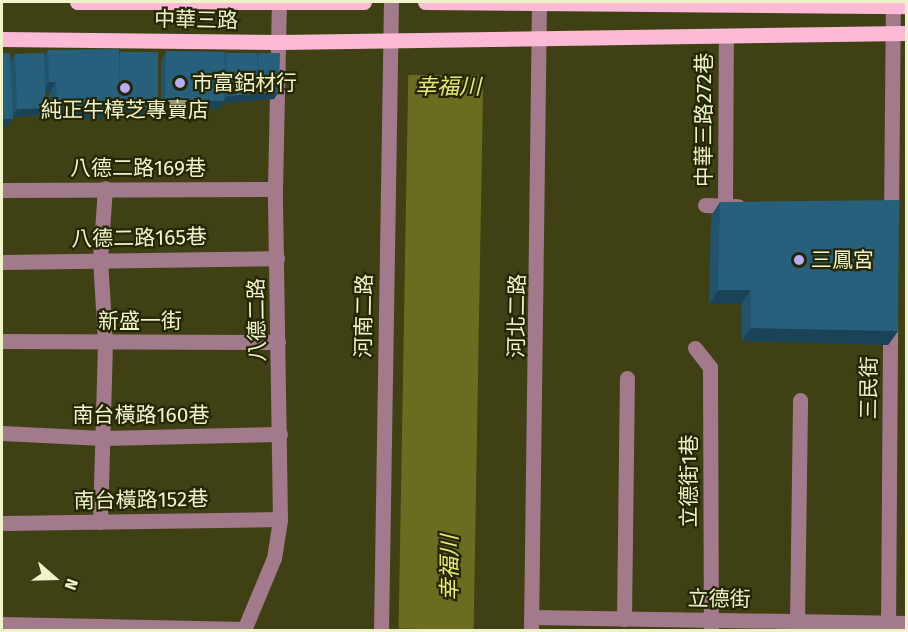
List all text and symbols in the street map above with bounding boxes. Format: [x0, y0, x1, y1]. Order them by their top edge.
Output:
street label: 中華三路 [154, 7, 238, 33]
street label: 中華三路272巷 [691, 53, 717, 187]
place label: 市富鋁材行 [192, 70, 297, 96]
water label: 幸福川 [415, 74, 481, 100]
marker: 市富鋁材行 [173, 76, 187, 90]
marker: 純正牛樟芝專賣店 [118, 81, 132, 95]
place label: 純正牛樟芝專賣店 [41, 97, 209, 123]
street label: 八德二路169巷 [70, 155, 206, 181]
street label: 八德二路165巷 [71, 224, 207, 252]
place label: 三鳳宮 [811, 247, 874, 273]
marker: 三鳳宮 [792, 253, 806, 267]
street label: 河南二路 [351, 274, 377, 358]
street label: 河北二路 [504, 274, 530, 358]
street label: 八德二路 [244, 278, 270, 362]
street label: 新盛一街 [98, 308, 182, 334]
street label: 三民街 [856, 356, 882, 420]
street label: 南台橫路160巷 [72, 402, 210, 428]
street label: 立德街1巷 [676, 434, 702, 528]
street label: 南台橫路152巷 [73, 486, 209, 514]
water label: 幸福川 [437, 535, 463, 601]
north arrow [24, 548, 84, 608]
text: N [61, 576, 82, 593]
street label: 立德街 [687, 586, 751, 612]

